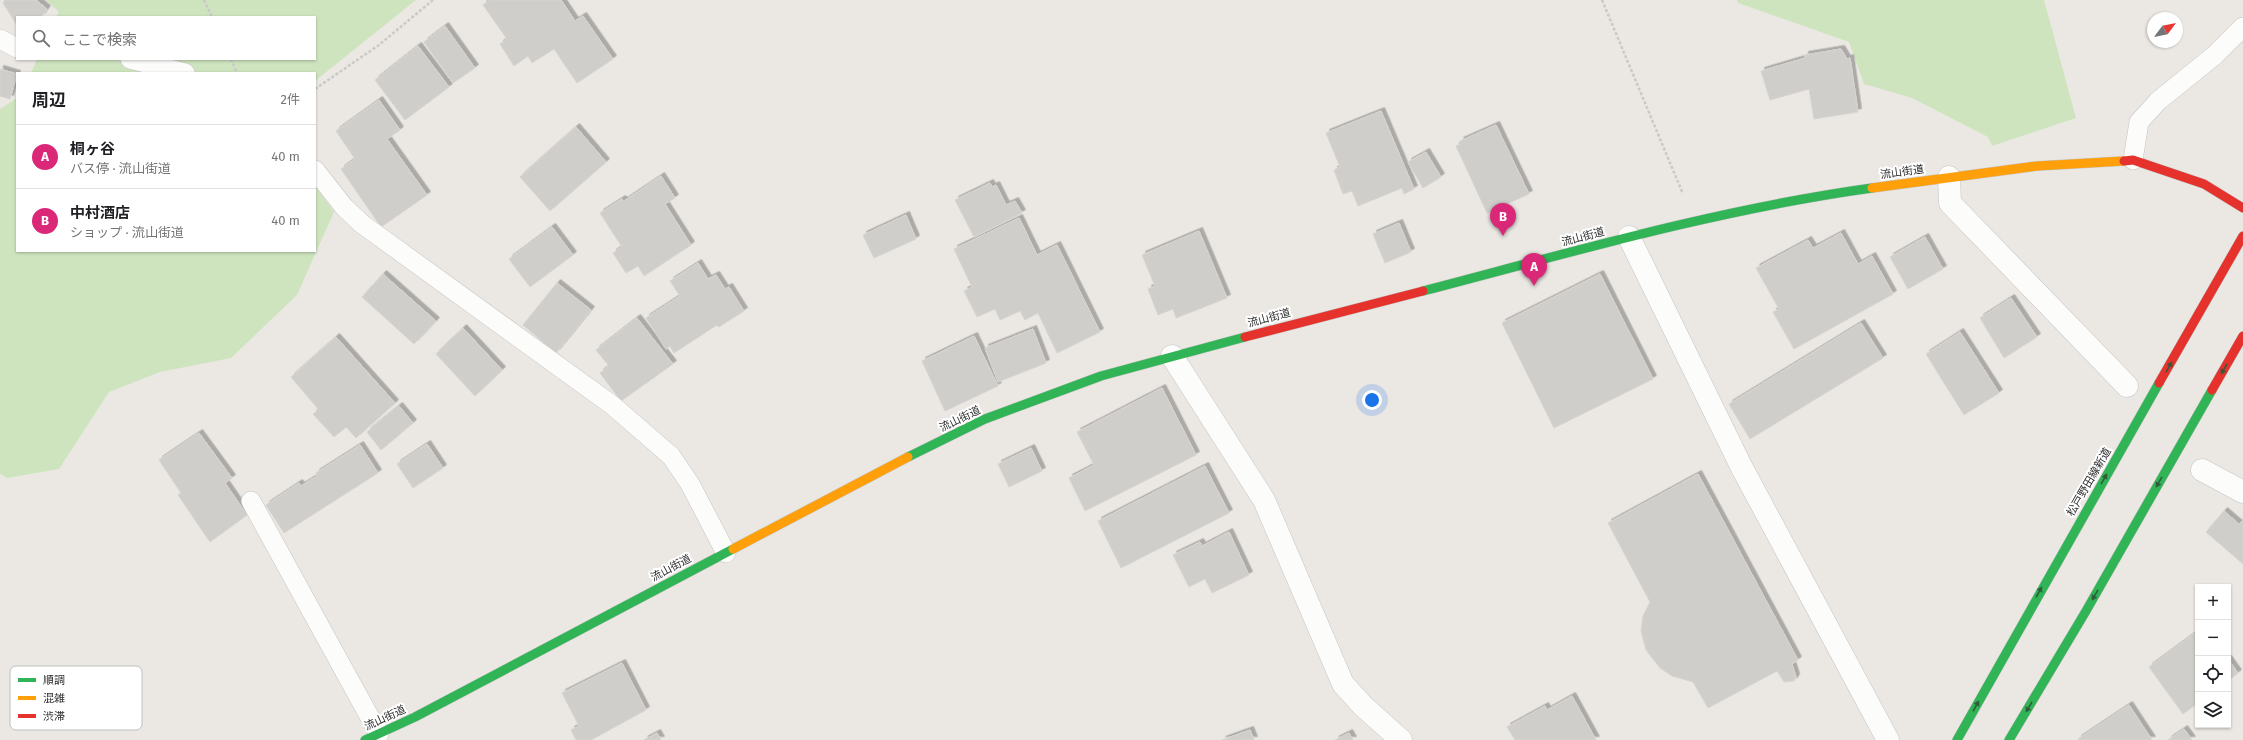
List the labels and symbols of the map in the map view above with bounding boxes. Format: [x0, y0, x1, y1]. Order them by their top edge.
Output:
north arrow [2147, 12, 2183, 48]
street label: 流山街道 [1879, 163, 1925, 181]
pin: B [1490, 203, 1516, 236]
street label: 流山街道 [1560, 225, 1606, 249]
pin: A [1521, 253, 1547, 286]
street label: 流山街道 [1246, 306, 1292, 330]
one-way arrow [2166, 361, 2173, 373]
one-way arrow [2220, 364, 2227, 375]
your location [1362, 390, 1382, 410]
street label: 流山街道 [937, 404, 983, 434]
street label: 松戸野田線新道 [2064, 445, 2114, 519]
one-way arrow [2101, 474, 2108, 485]
one-way arrow [2156, 476, 2163, 488]
street label: 流山街道 [649, 552, 693, 584]
one-way arrow [2036, 586, 2043, 598]
one-way arrow [2091, 589, 2098, 601]
legend [10, 666, 142, 730]
text: 順調 [43, 674, 65, 687]
text: 混雑 [43, 692, 65, 705]
one-way arrow [1973, 700, 1980, 712]
one-way arrow [2025, 701, 2032, 713]
street label: 流山街道 [362, 703, 408, 733]
text: 渋滞 [43, 710, 65, 723]

